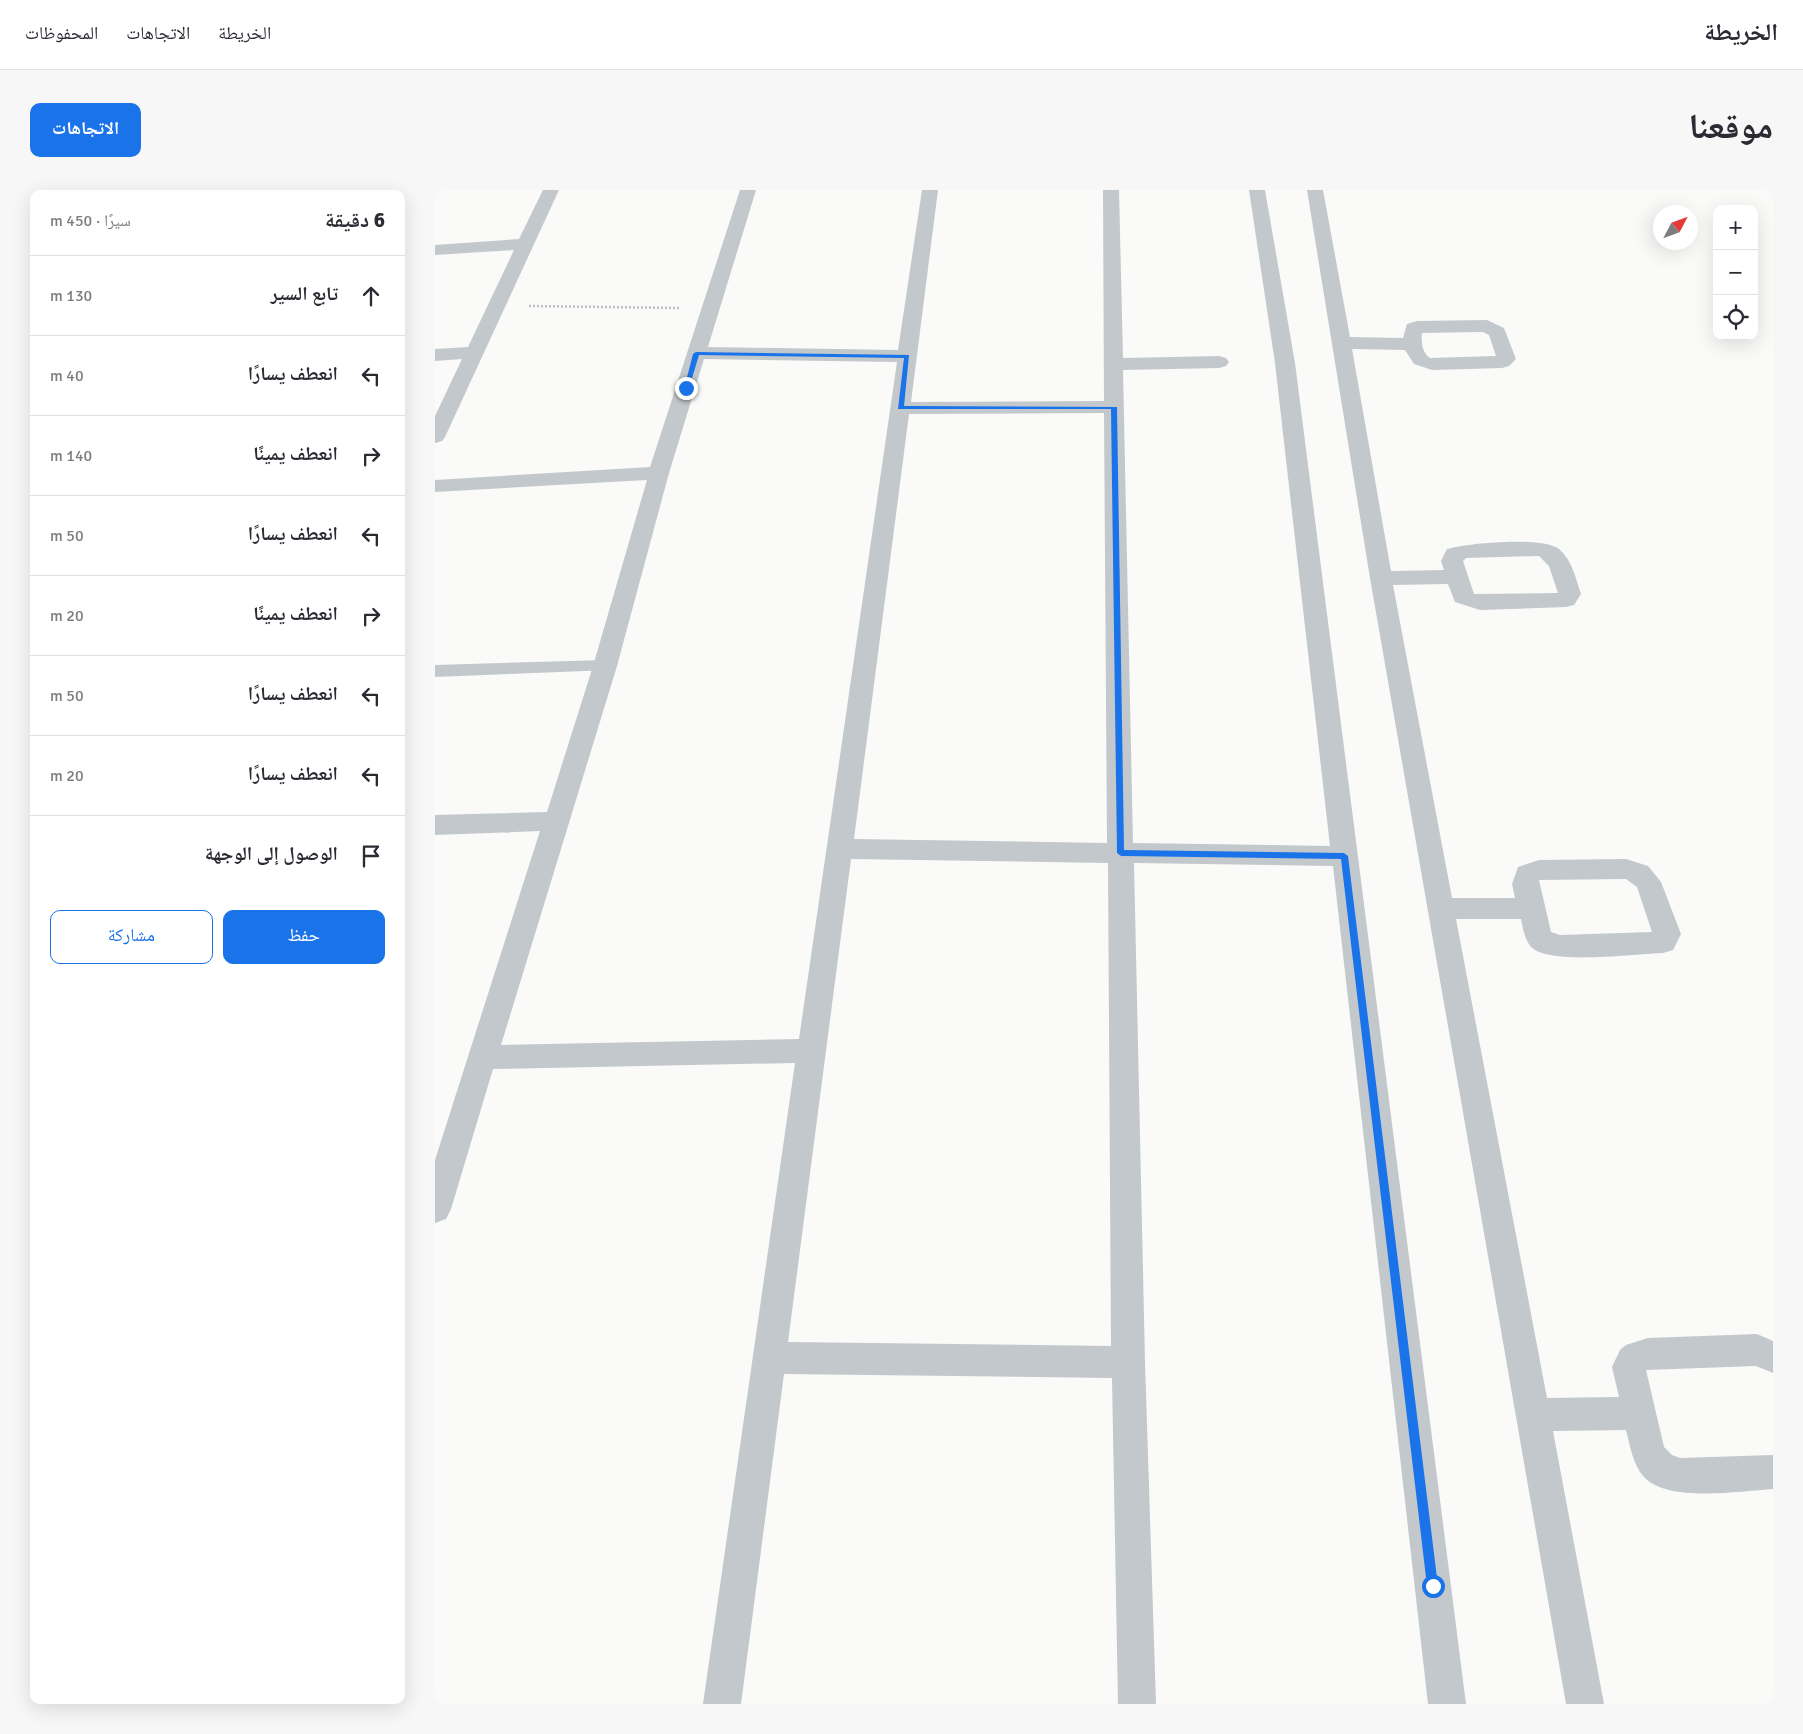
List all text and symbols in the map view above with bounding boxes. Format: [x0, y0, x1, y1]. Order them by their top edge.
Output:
text: الخريطة [1704, 17, 1778, 47]
text: المحفوظات [25, 22, 98, 44]
text: الاتجاهات [126, 22, 190, 44]
text: الخريطة [218, 22, 271, 44]
button: الاتجاهات [30, 103, 141, 157]
text: موقعنا [1688, 105, 1773, 148]
north arrow [1653, 205, 1698, 250]
map controls [1713, 205, 1758, 340]
button: + [1713, 205, 1758, 250]
text: 6 دقيقة [325, 207, 385, 233]
text: سيرًا · 450 m [50, 211, 131, 231]
button: − [1713, 250, 1758, 295]
text: تابع السير [270, 282, 338, 306]
icon: ahead [357, 282, 385, 310]
text: 130 m [50, 286, 92, 306]
button: locate [1713, 295, 1758, 340]
text: انعطف يسارًا [248, 362, 338, 386]
icon: left [357, 362, 385, 390]
text: 40 m [50, 366, 84, 386]
route end [675, 377, 698, 400]
text: انعطف يمينًا [253, 442, 338, 466]
icon: right [357, 442, 385, 470]
text: 140 m [50, 446, 92, 466]
text: انعطف يسارًا [248, 522, 338, 546]
icon: left [357, 522, 385, 550]
text: 50 m [50, 526, 84, 546]
text: انعطف يمينًا [253, 602, 338, 626]
icon: right [357, 602, 385, 630]
text: 20 m [50, 606, 84, 626]
text: انعطف يسارًا [248, 682, 338, 706]
icon: left [357, 682, 385, 710]
text: 50 m [50, 686, 84, 706]
text: انعطف يسارًا [248, 762, 338, 786]
icon: left [357, 762, 385, 790]
text: 20 m [50, 766, 84, 786]
text: الوصول إلى الوجهة [205, 842, 338, 866]
icon: arrive [357, 842, 385, 870]
button: مشاركة [50, 910, 213, 964]
button: حفظ [223, 910, 385, 964]
route start [1422, 1575, 1445, 1598]

